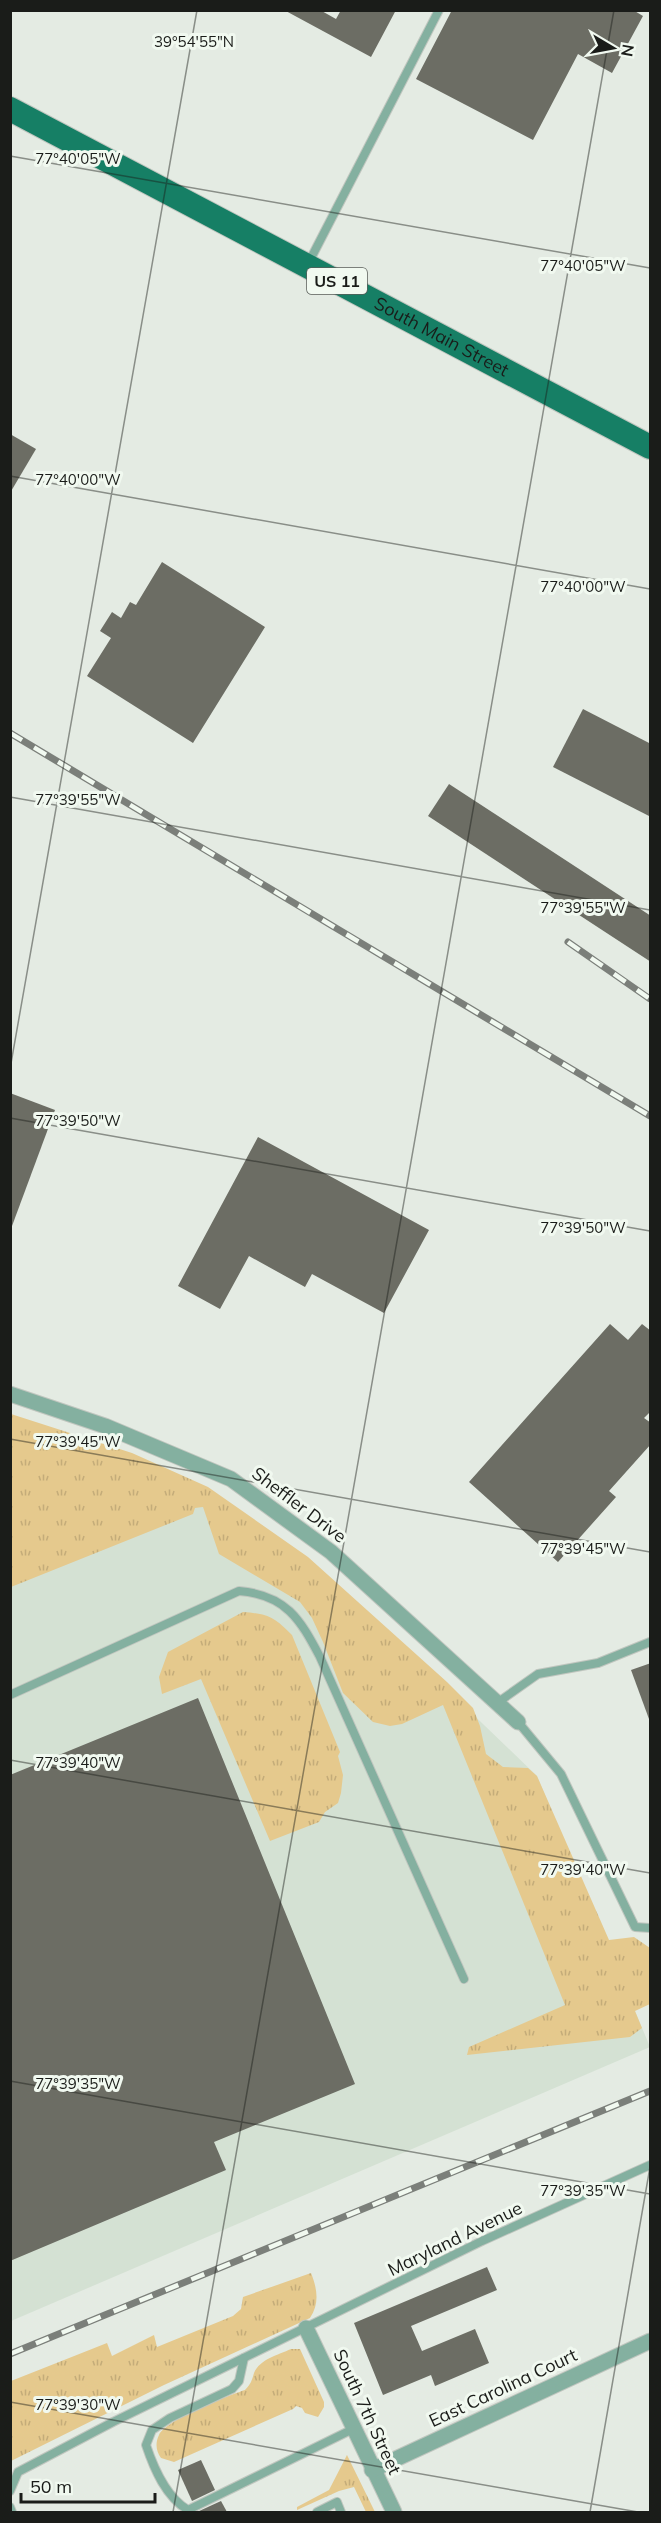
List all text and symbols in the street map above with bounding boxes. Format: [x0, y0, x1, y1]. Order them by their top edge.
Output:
north arrow [583, 18, 643, 78]
text: 39°54'55"N [154, 32, 234, 51]
text: N [617, 43, 639, 58]
text: 77°40'05"W [35, 149, 121, 168]
text: 77°40'05"W [540, 256, 626, 275]
road number: US 11 [307, 268, 367, 294]
street label: South Main Street [370, 291, 513, 381]
text: 77°40'00"W [35, 470, 121, 489]
text: 77°40'00"W [540, 577, 626, 596]
text: 77°39'55"W [35, 790, 121, 809]
text: 77°39'55"W [540, 898, 626, 917]
text: 77°39'50"W [35, 1111, 121, 1130]
text: 77°39'50"W [540, 1218, 626, 1237]
text: 77°39'45"W [35, 1432, 121, 1451]
street label: Sheffler Drive [248, 1462, 351, 1548]
text: 77°39'45"W [540, 1539, 626, 1558]
text: 77°39'40"W [35, 1753, 121, 1772]
text: 77°39'40"W [540, 1860, 626, 1879]
text: 77°39'35"W [35, 2074, 121, 2093]
text: 77°39'35"W [540, 2181, 626, 2200]
street label: Maryland Avenue [384, 2196, 526, 2281]
street label: East Carolina Court [425, 2343, 581, 2432]
street label: South 7th Street [328, 2346, 407, 2478]
text: 77°39'30"W [35, 2395, 121, 2414]
scale bar [21, 2466, 154, 2504]
text: 50 m [30, 2475, 72, 2498]

